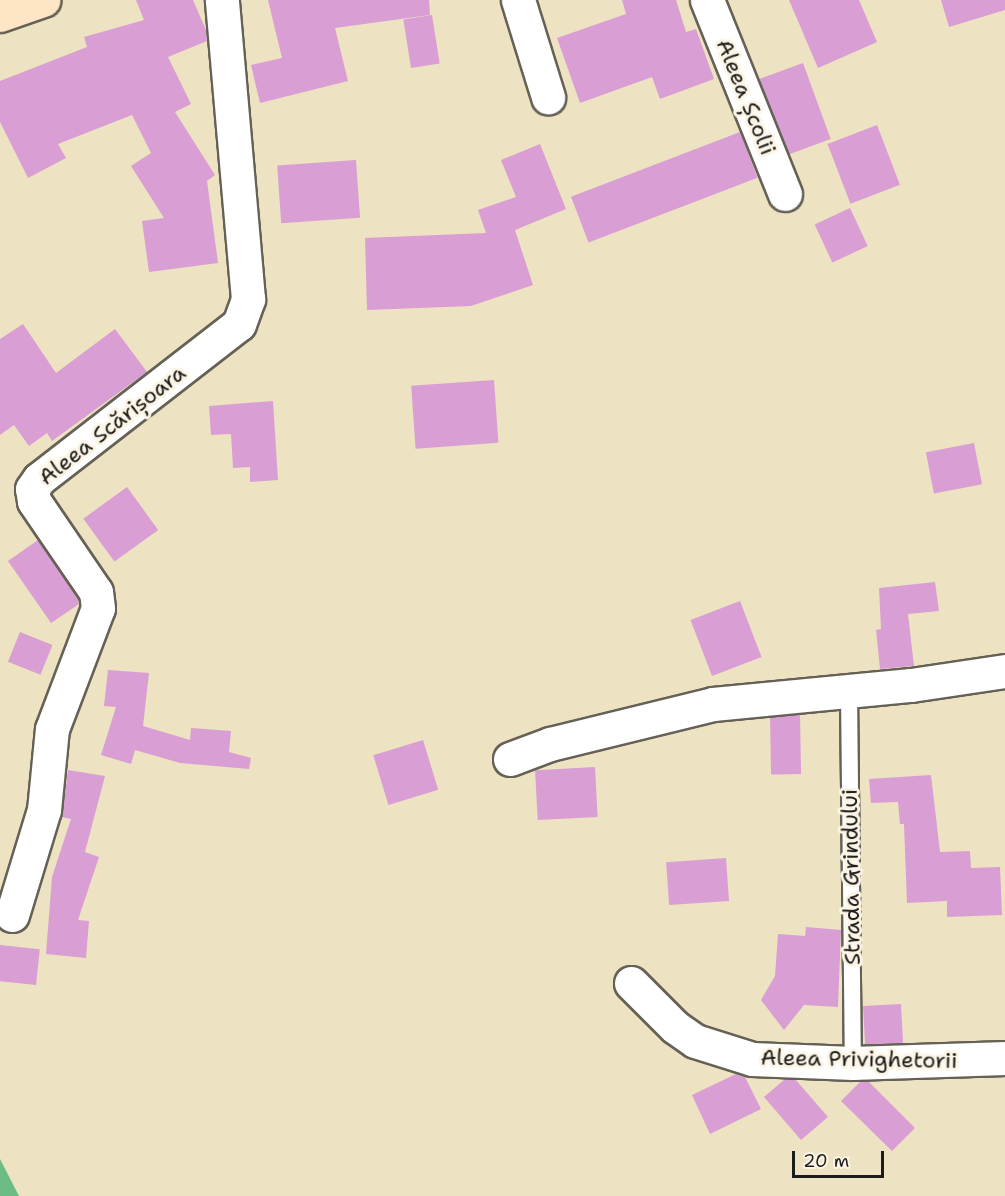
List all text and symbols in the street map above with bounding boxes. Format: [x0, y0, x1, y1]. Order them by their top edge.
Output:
street label: Aleea Școlii [711, 35, 781, 159]
street label: Aleea Scărișoara [33, 359, 191, 491]
street label: Strada Grindului [836, 789, 866, 965]
street label: Aleea Privighetorii [760, 1044, 958, 1074]
scale bar [795, 1139, 886, 1177]
text: 20 m [803, 1149, 849, 1173]

